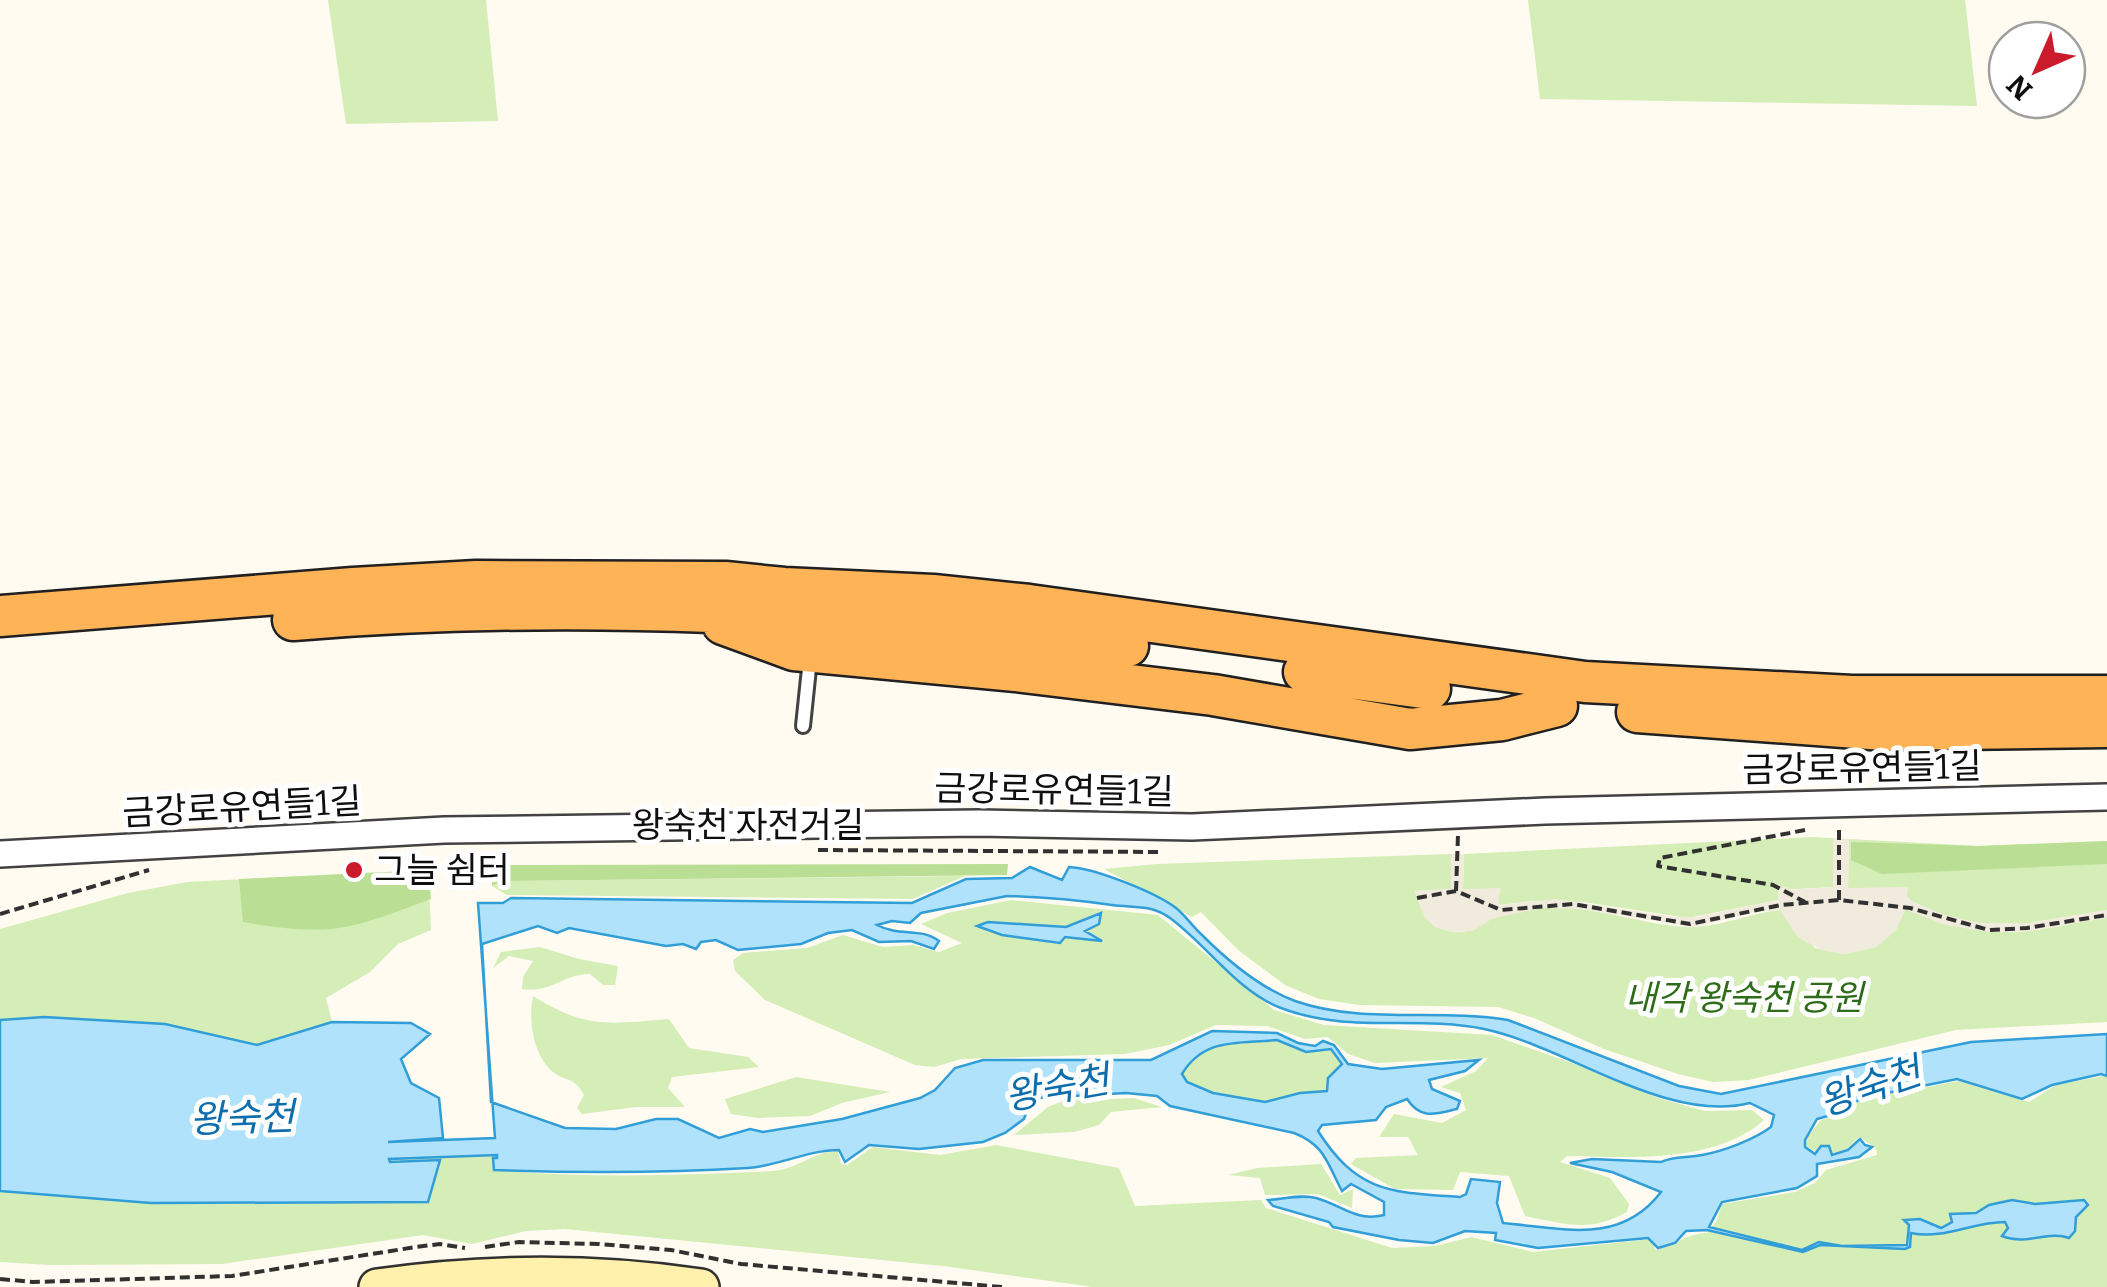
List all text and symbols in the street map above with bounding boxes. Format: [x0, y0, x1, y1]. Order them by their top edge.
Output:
north arrow [1987, 20, 2087, 120]
text: N [2000, 68, 2039, 107]
street label: 금강로유연들1길 [1742, 745, 1982, 791]
street label: 금강로유연들1길 [934, 767, 1174, 813]
street label: 금강로유연들1길 [121, 780, 363, 834]
street label: 왕숙천 자전거길 [632, 804, 864, 846]
place label: 그늘 쉼터 [374, 849, 510, 891]
marker: 그늘 쉼터 [343, 859, 365, 881]
park label: 내각 왕숙천 공원 [1625, 977, 1866, 1019]
water label: 왕숙천 [1813, 1047, 1931, 1126]
water label: 왕숙천 [1001, 1056, 1117, 1120]
water label: 왕숙천 [189, 1093, 299, 1143]

